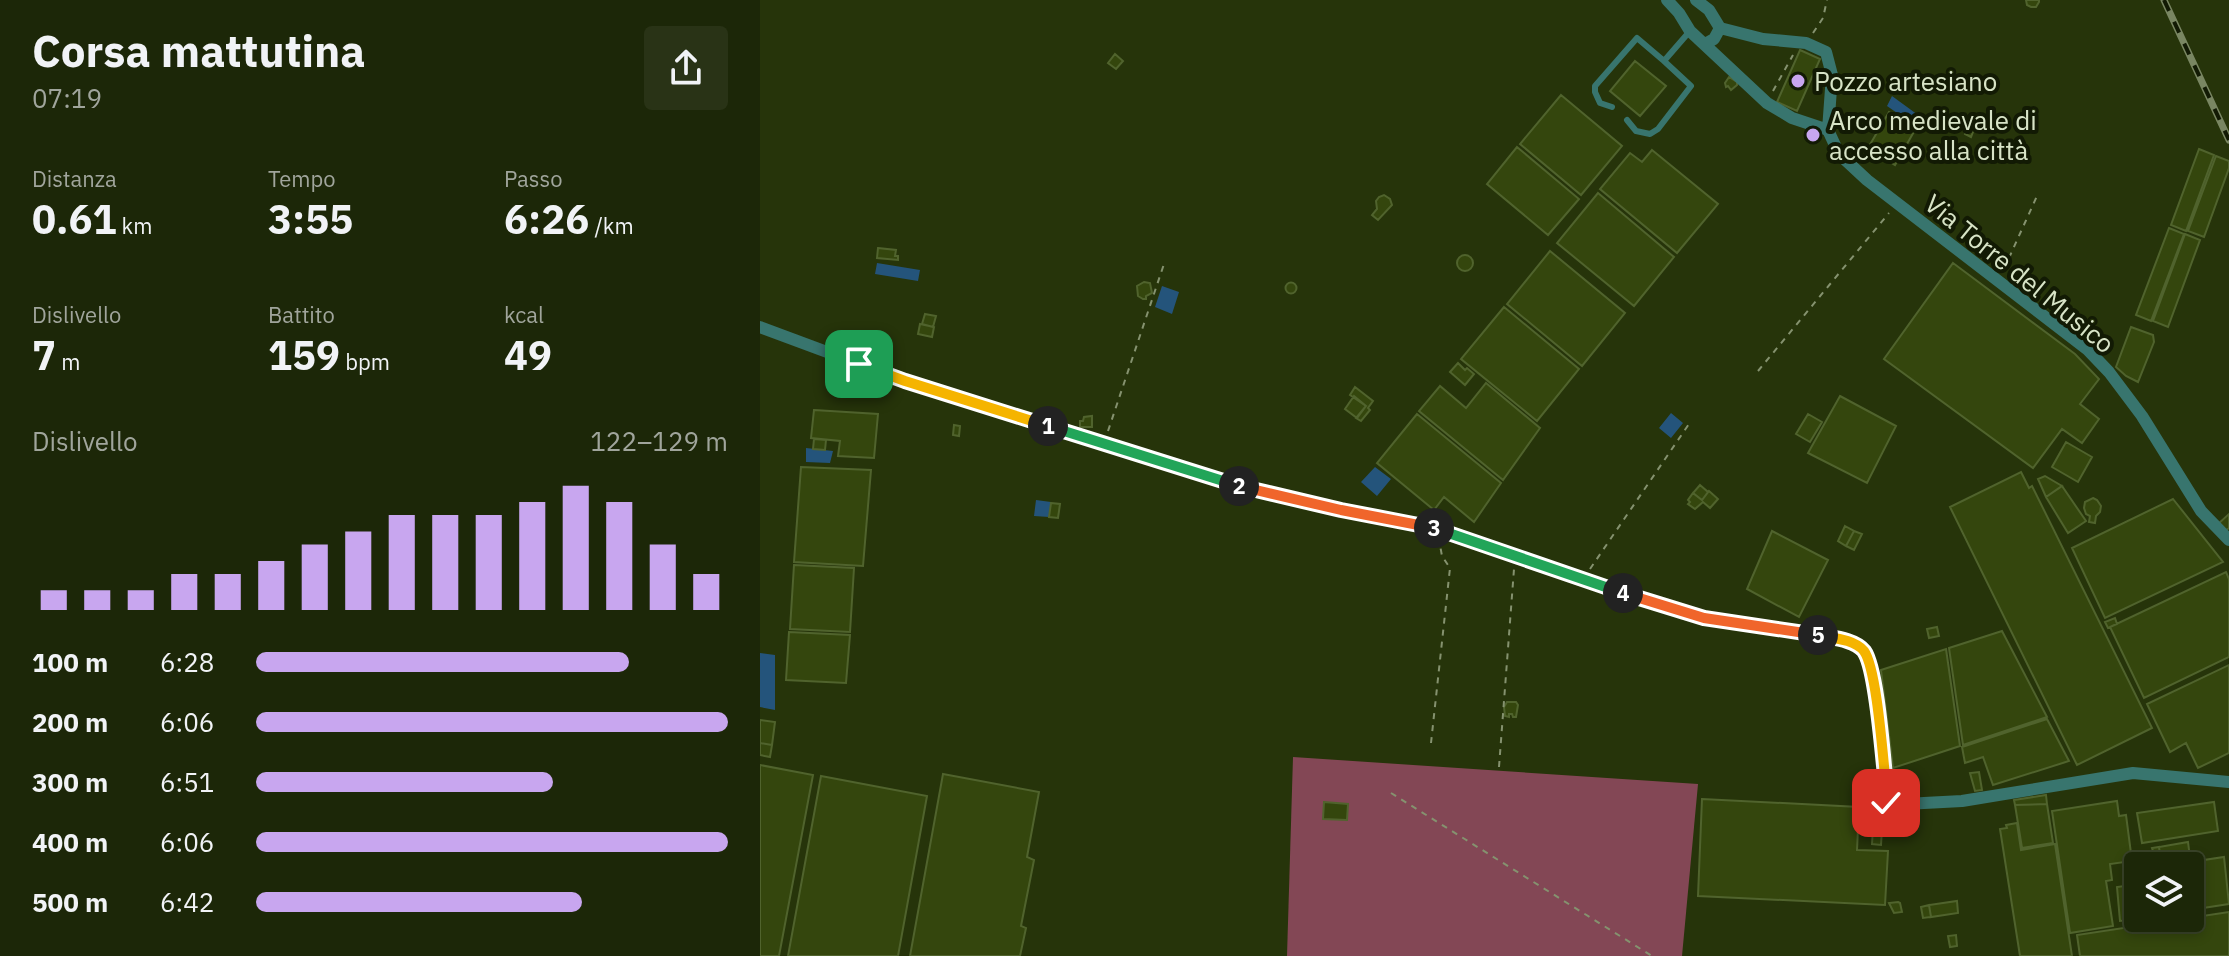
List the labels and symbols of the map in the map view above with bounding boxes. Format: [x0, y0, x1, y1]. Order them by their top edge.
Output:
place label: Pozzo artesiano [1814, 64, 1997, 98]
marker: Pozzo artesiano [1789, 72, 1807, 90]
place label: Arco medievale di accesso alla città [1829, 103, 2037, 167]
marker: Arco medievale di accesso alla città [1804, 126, 1822, 144]
street label: Via Torre del Musico [1918, 186, 2122, 360]
pin [825, 330, 893, 398]
pin: 1 [1028, 406, 1068, 446]
pin: 2 [1219, 466, 1259, 506]
pin: 3 [1414, 508, 1454, 548]
pin: 4 [1603, 573, 1643, 613]
pin: 5 [1798, 615, 1838, 655]
pin [1852, 769, 1920, 837]

